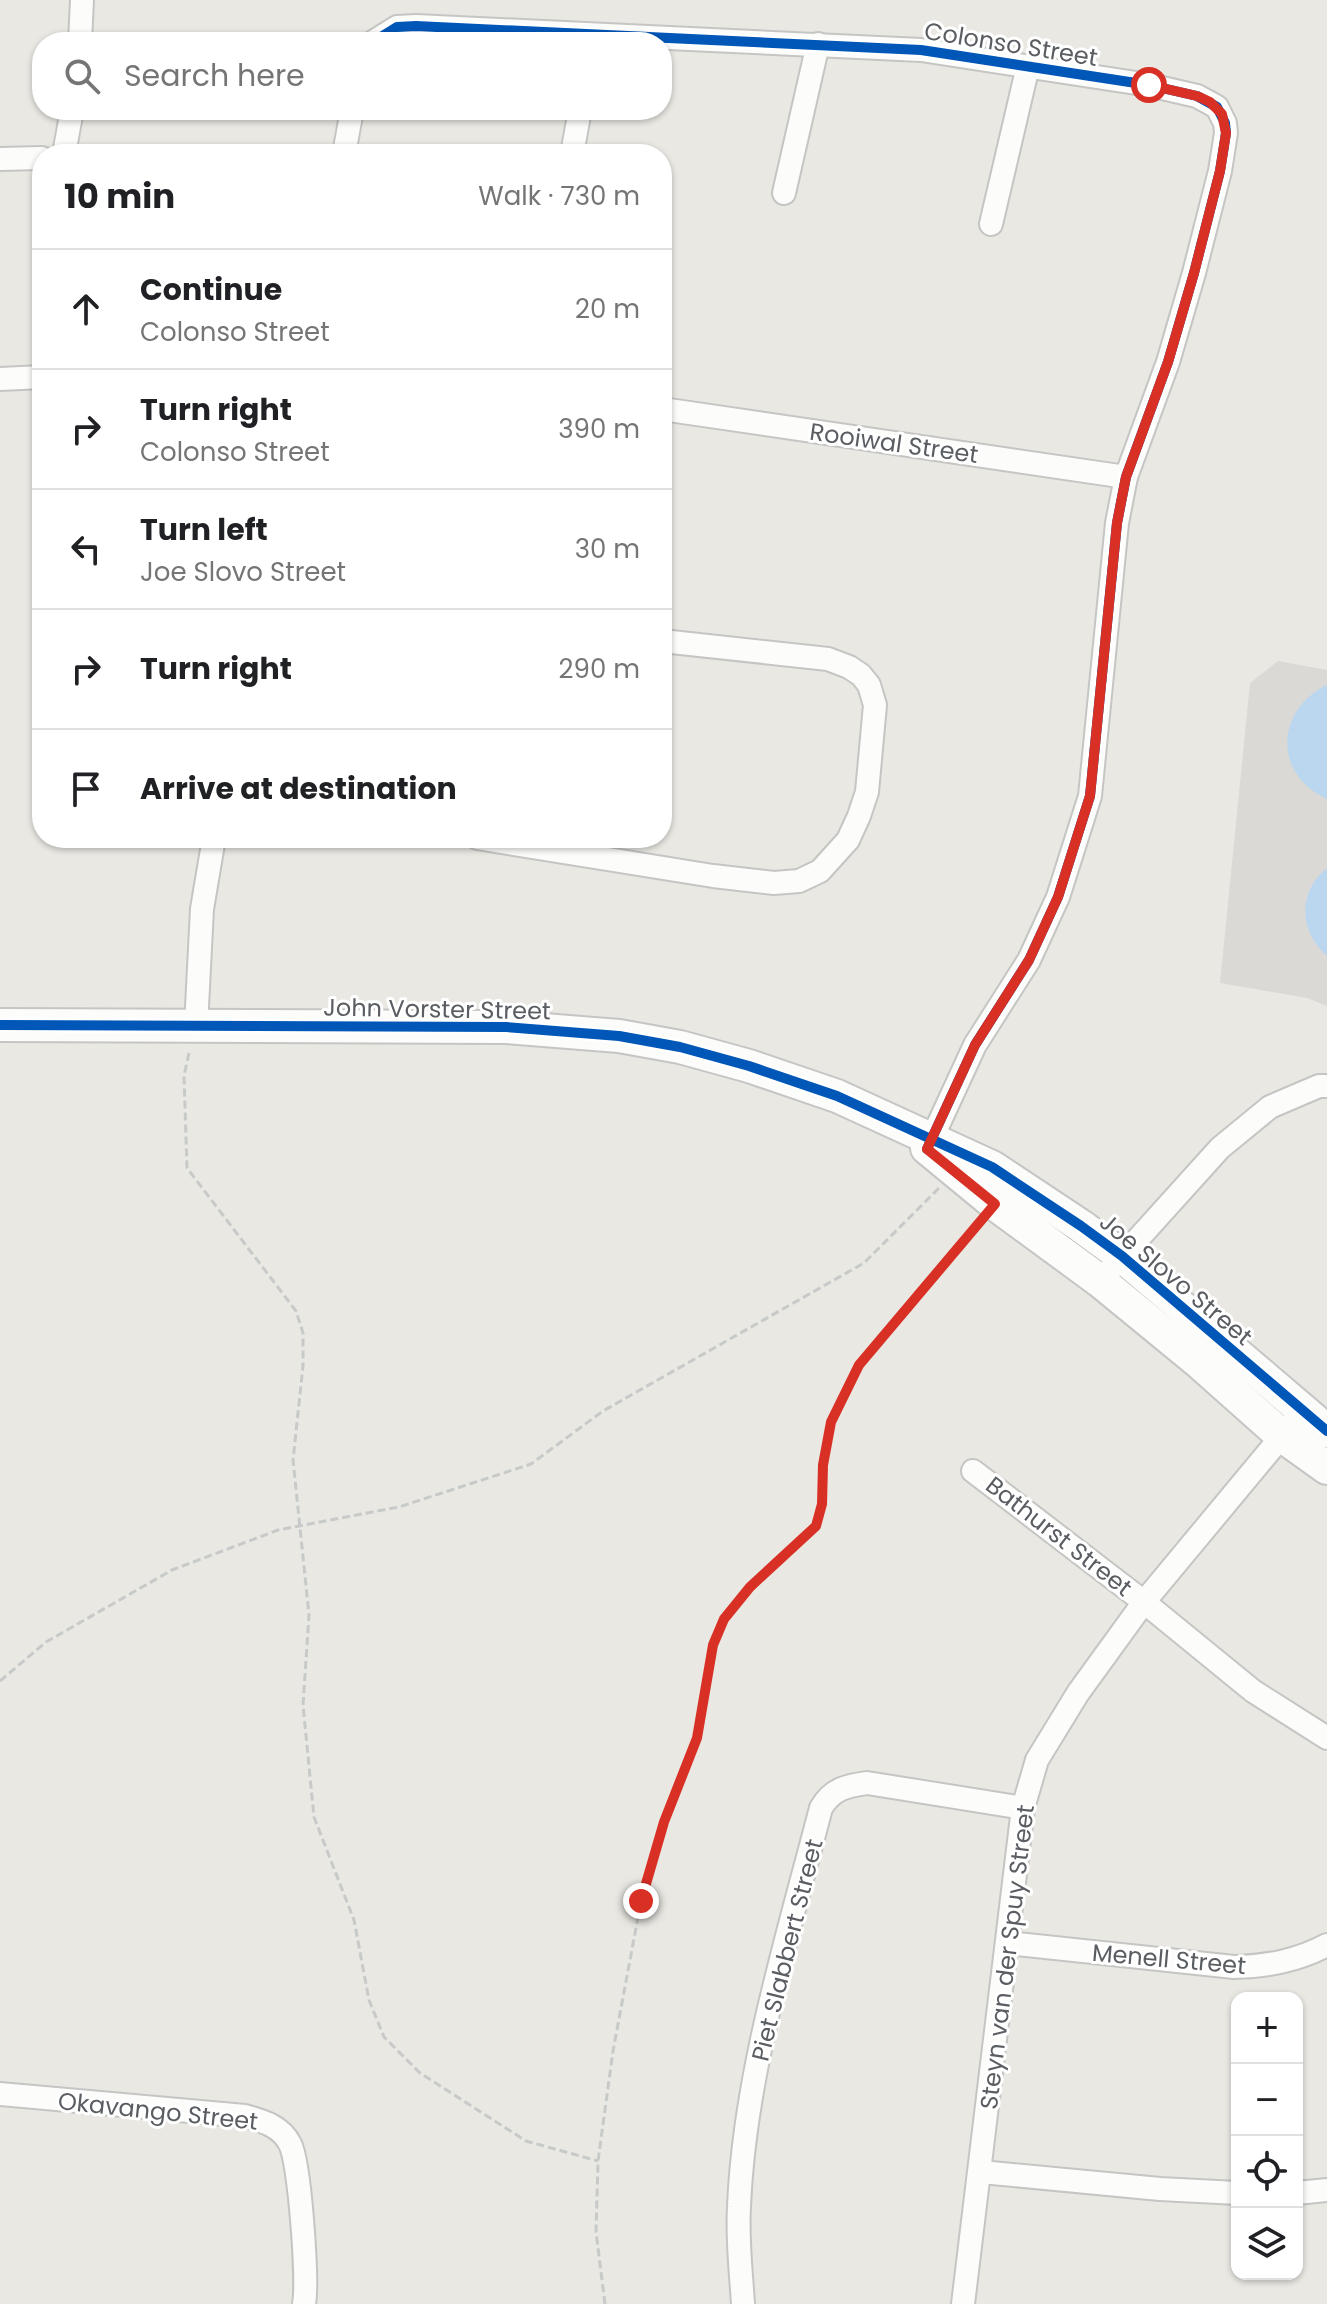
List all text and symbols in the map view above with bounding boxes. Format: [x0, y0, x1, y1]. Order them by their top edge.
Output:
street label: Colonso Street [922, 14, 1100, 74]
search box [32, 32, 672, 120]
icon: search [60, 54, 104, 98]
text: Search here [124, 54, 305, 97]
route start [1131, 67, 1167, 103]
text: 10 min [64, 172, 175, 220]
text: Walk · 730 m [478, 178, 640, 214]
text: Continue [140, 268, 282, 311]
icon: ahead [64, 287, 108, 331]
text: 20 m [575, 291, 640, 327]
text: Colonso Street [140, 314, 330, 350]
text: Turn right [140, 388, 292, 431]
icon: right [64, 407, 108, 451]
text: 390 m [558, 411, 640, 447]
street label: Rooiwal Street [808, 415, 980, 471]
text: Colonso Street [140, 434, 330, 470]
text: Turn left [140, 508, 268, 551]
icon: left [64, 527, 108, 571]
text: 30 m [575, 531, 640, 567]
text: Joe Slovo Street [140, 554, 346, 590]
icon: right [64, 647, 108, 691]
text: Turn right [140, 647, 292, 690]
text: 290 m [559, 651, 640, 687]
icon: arrive [64, 767, 108, 811]
text: Arrive at destination [140, 767, 457, 810]
street label: John Vorster Street [323, 991, 551, 1027]
street label: Joe Slovo Street [1093, 1205, 1259, 1353]
street label: Bathurst Street [979, 1468, 1139, 1604]
street label: Steyn van der Spuy Street [972, 1803, 1042, 2111]
street label: Piet Slabbert Street [743, 1836, 831, 2064]
route end [623, 1883, 659, 1919]
street label: Menell Street [1091, 1936, 1247, 1982]
map controls [1231, 1992, 1303, 2280]
button: + [1231, 1992, 1303, 2064]
button: − [1231, 2064, 1303, 2136]
street label: Okavango Street [56, 2084, 260, 2138]
button: locate [1231, 2136, 1303, 2208]
button: layers [1231, 2208, 1303, 2280]

